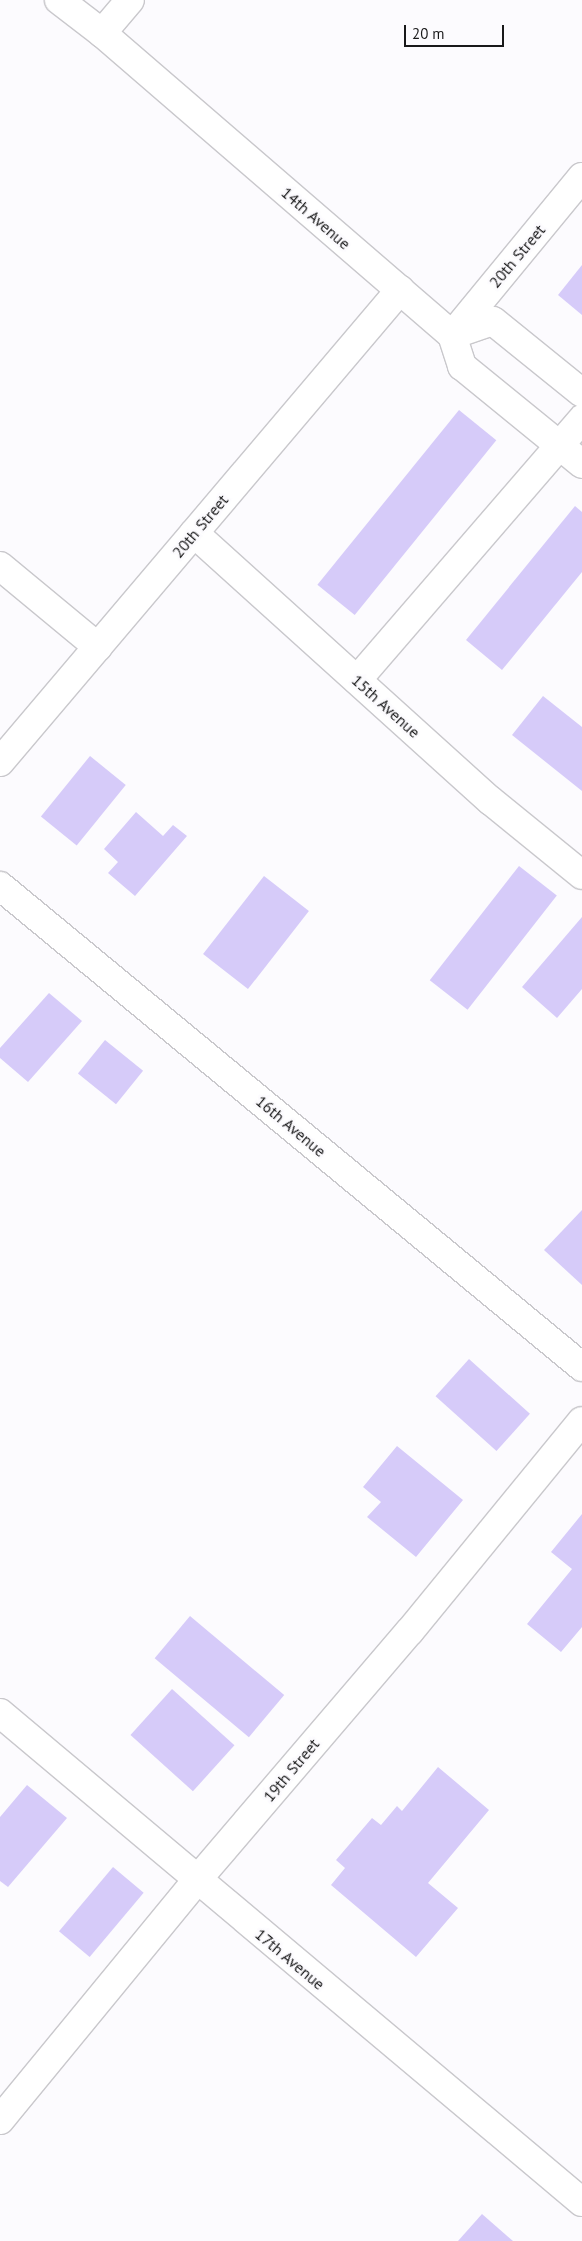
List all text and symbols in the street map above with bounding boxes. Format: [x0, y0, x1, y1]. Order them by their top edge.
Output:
scale bar [407, 15, 507, 47]
text: 20 m [412, 24, 445, 43]
street label: 14th Avenue [277, 183, 355, 253]
street label: 20th Street [485, 220, 549, 292]
street label: 20th Street [168, 490, 232, 562]
street label: 15th Avenue [348, 670, 424, 742]
street label: 16th Avenue [252, 1091, 330, 1161]
street label: 19th Street [259, 1734, 323, 1806]
street label: 17th Avenue [251, 1924, 329, 1994]

